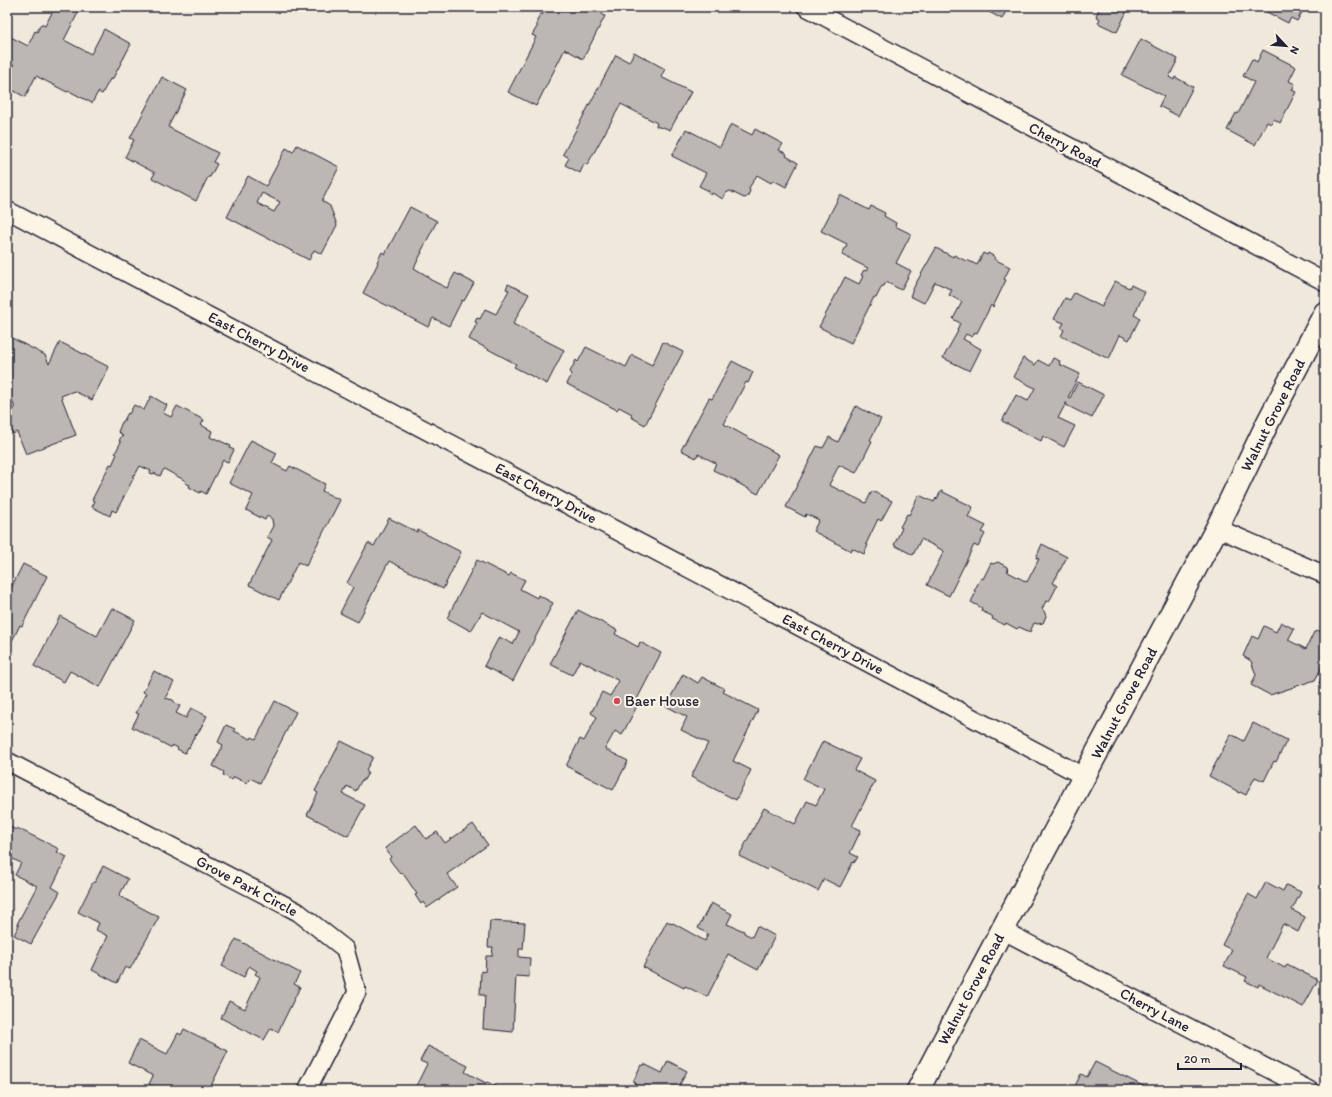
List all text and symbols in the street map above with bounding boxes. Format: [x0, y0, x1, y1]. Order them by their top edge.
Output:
north arrow [1266, 26, 1306, 66]
text: N [1287, 44, 1302, 56]
street label: Cherry Road [1026, 118, 1104, 172]
street label: East Cherry Drive [205, 308, 313, 376]
street label: Walnut Grove Road [1237, 356, 1309, 474]
street label: East Cherry Drive [492, 459, 600, 527]
street label: East Cherry Drive [779, 610, 887, 678]
street label: Walnut Grove Road [1087, 644, 1161, 762]
place label: Baer House [625, 692, 699, 710]
marker: Baer House [612, 696, 622, 706]
street label: Grove Park Circle [193, 852, 301, 920]
street label: Walnut Grove Road [934, 930, 1008, 1048]
street label: Cherry Lane [1117, 984, 1193, 1036]
scale bar [1178, 1045, 1241, 1071]
text: 20 m [1184, 1052, 1211, 1066]

